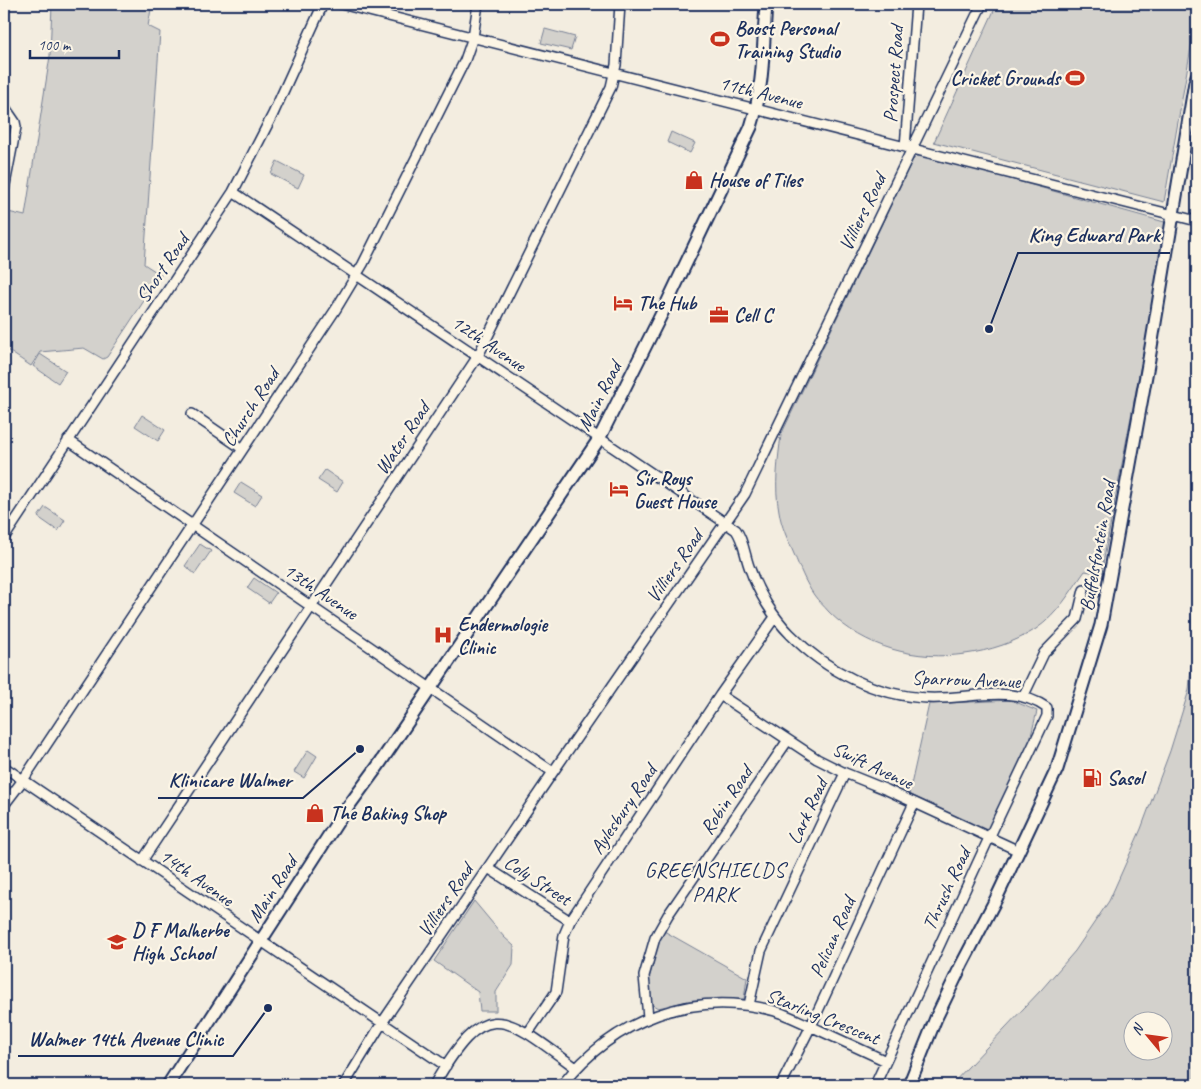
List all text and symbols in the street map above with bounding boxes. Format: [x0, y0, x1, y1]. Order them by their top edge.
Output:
place label: Boost Personal Training Studio [735, 16, 842, 64]
street label: Prospect Road [878, 22, 910, 123]
scale bar [30, 28, 119, 60]
sports icon: Boost Personal Training Studio [709, 28, 731, 50]
text: 100 m [38, 36, 72, 55]
place label: Cricket Grounds [950, 66, 1062, 91]
sports icon: Cricket Grounds [1064, 67, 1086, 89]
street label: 11th Avenue [717, 70, 806, 115]
street label: Villiers Road [833, 167, 893, 255]
place label: House of Tiles [709, 168, 804, 193]
shop icon: House of Tiles [683, 169, 705, 191]
callout: King Edward Park [1018, 217, 1170, 253]
text: King Edward Park [1028, 222, 1162, 248]
street label: Short Road [130, 226, 196, 308]
place label: The Hub [638, 291, 697, 316]
hotel icon: The Hub [612, 292, 634, 314]
place label: Cell C [734, 303, 775, 328]
office icon: Cell C [708, 304, 730, 326]
street label: 12th Avenue [447, 309, 532, 378]
street label: Main Road [571, 355, 629, 435]
street label: Church Road [216, 361, 287, 451]
street label: Water Road [369, 395, 437, 479]
place label: Sir Roys Guest House [634, 466, 718, 514]
street label: Buffelsfontein Road [1074, 476, 1122, 613]
hotel icon: Sir Roys Guest House [608, 478, 630, 500]
street label: Villiers Road [640, 523, 710, 607]
street label: 13th Avenue [279, 557, 364, 626]
place label: Endermologie Clinic [458, 612, 548, 660]
hospital icon: Endermologie Clinic [432, 624, 454, 646]
street label: Sparrow Avenue [911, 665, 1022, 694]
street label: Swift Avenue [829, 736, 918, 796]
street label: Aylesbury Road [584, 757, 664, 859]
street label: Robin Road [694, 759, 760, 839]
callout: Klinicare Walmer [158, 762, 303, 798]
place label: Sasol [1107, 766, 1147, 791]
text: Klinicare Walmer [169, 767, 294, 793]
fuel station icon: Sasol [1081, 767, 1103, 789]
street label: Lark Road [781, 772, 835, 848]
place label: The Baking Shop [330, 801, 447, 826]
shop icon: The Baking Shop [304, 802, 326, 824]
street label: Thrush Road [917, 841, 978, 934]
street label: 14th Avenue [155, 843, 240, 913]
street label: Main Road [242, 849, 305, 927]
street label: Coly Street [500, 850, 578, 913]
street label: Villiers Road [412, 856, 481, 942]
district label: GREENSHIELDS PARK [645, 857, 788, 907]
street label: Pelican Road [804, 890, 862, 981]
place label: D F Malherbe High School [132, 918, 230, 966]
school or university icon: D F Malherbe High School [106, 931, 128, 953]
street label: Starling Crescent [763, 982, 885, 1051]
north arrow [1124, 1012, 1174, 1062]
callout: Walmer 14th Avenue Clinic [18, 1020, 233, 1056]
text: N [1128, 1020, 1148, 1038]
text: Walmer 14th Avenue Clinic [29, 1026, 225, 1052]

